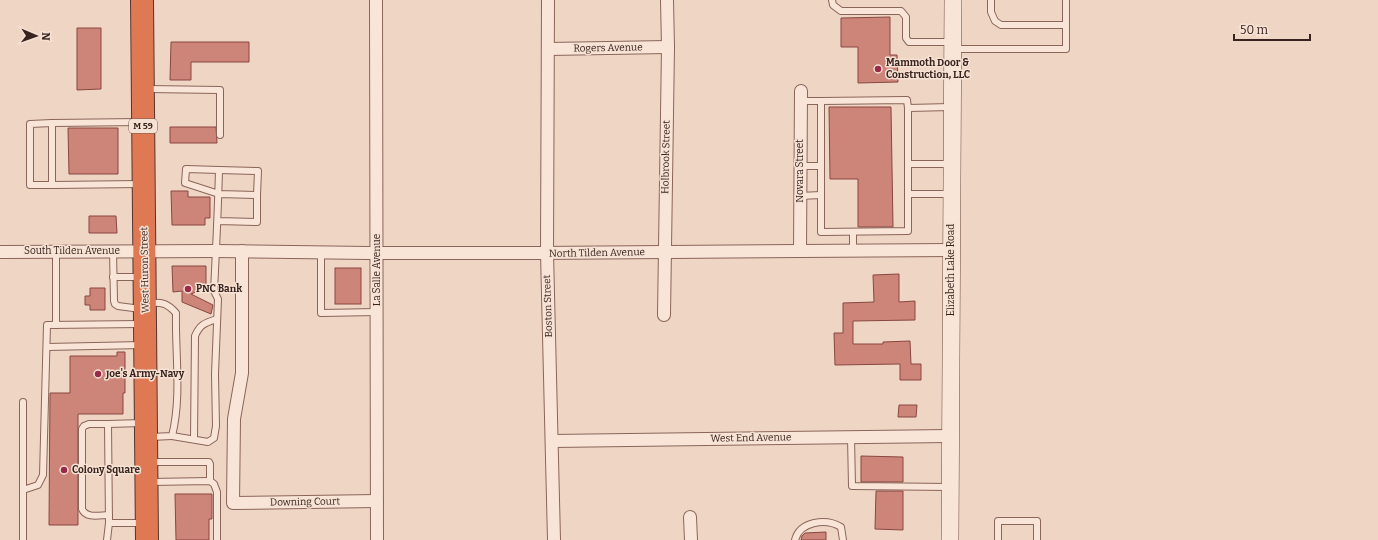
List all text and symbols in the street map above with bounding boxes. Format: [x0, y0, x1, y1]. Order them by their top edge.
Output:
north arrow [16, 16, 56, 56]
scale bar [1234, 16, 1310, 42]
text: 50 m [1240, 23, 1269, 37]
text: N [39, 32, 52, 41]
street label: Rogers Avenue [573, 41, 643, 55]
place label: Mammoth Door & Construction, LLC [886, 57, 970, 81]
marker: Mammoth Door & Construction, LLC [873, 64, 883, 74]
road number: M 59 [129, 119, 157, 133]
street label: Holbrook Street [659, 120, 673, 194]
street label: Novara Street [794, 139, 806, 203]
street label: Elizabeth Lake Road [945, 224, 957, 316]
street label: West Huron Street [138, 227, 152, 313]
street label: La Salle Avenue [371, 234, 383, 306]
street label: South Tilden Avenue [24, 245, 120, 257]
street label: North Tilden Avenue [549, 246, 645, 260]
street label: Boston Street [541, 274, 555, 338]
place label: PNC Bank [196, 283, 242, 295]
marker: PNC Bank [183, 284, 193, 294]
place label: Joe's Army-Navy [105, 368, 185, 380]
marker: Joe's Army-Navy [93, 369, 103, 379]
street label: West End Avenue [710, 431, 792, 445]
place label: Colony Square [72, 464, 141, 476]
marker: Colony Square [59, 465, 69, 475]
street label: Downing Court [270, 495, 340, 509]

